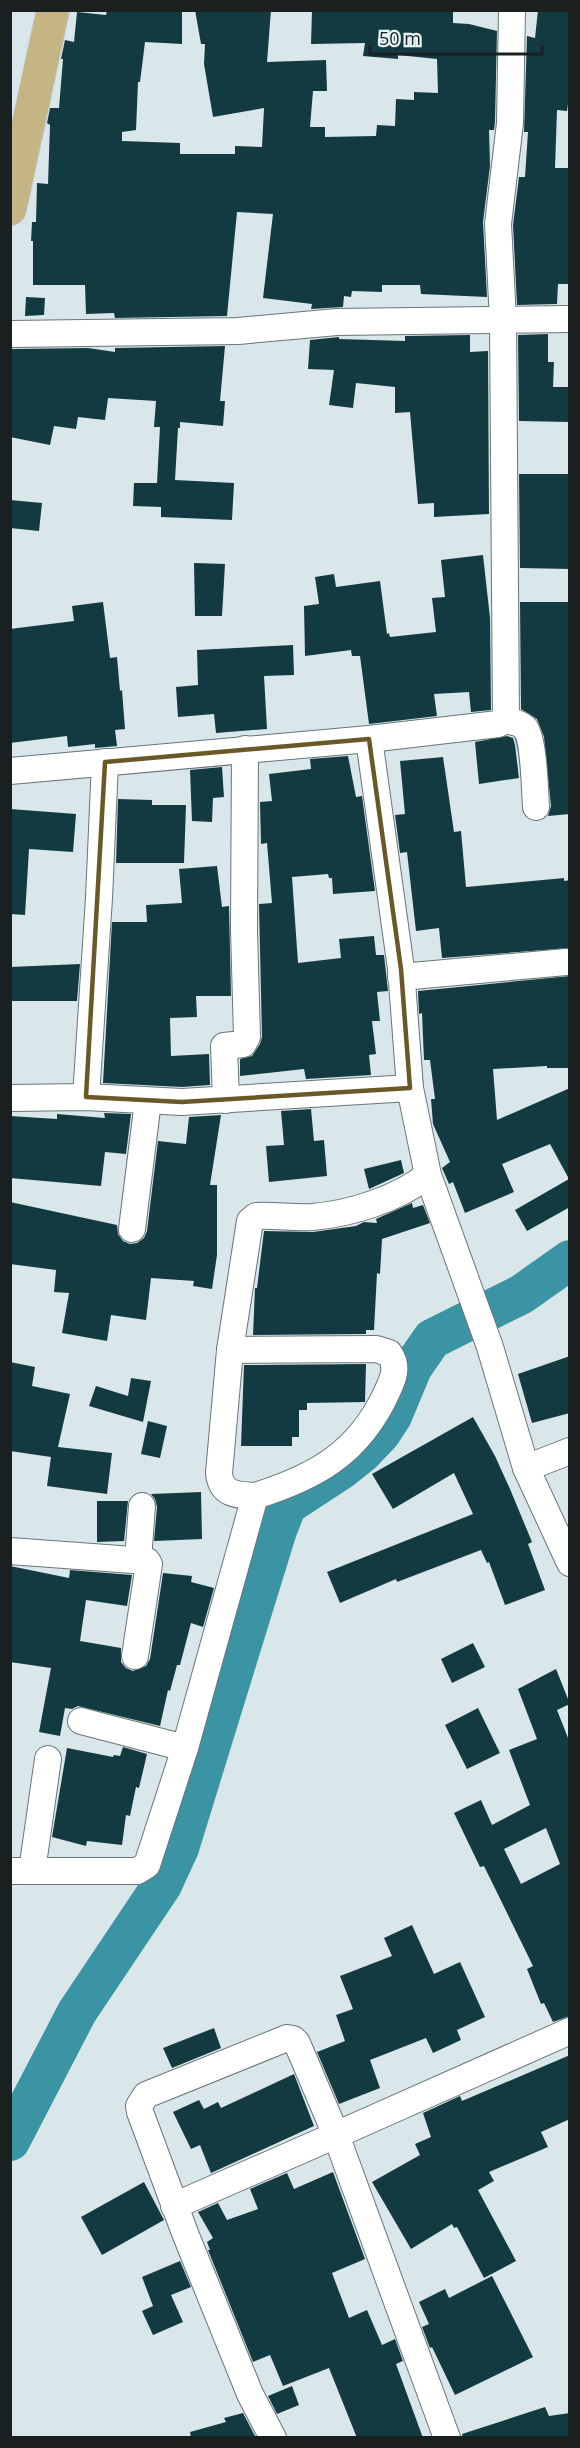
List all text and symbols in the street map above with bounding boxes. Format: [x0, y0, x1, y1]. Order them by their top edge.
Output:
scale bar [370, 18, 542, 56]
text: 50 m [379, 26, 421, 50]

